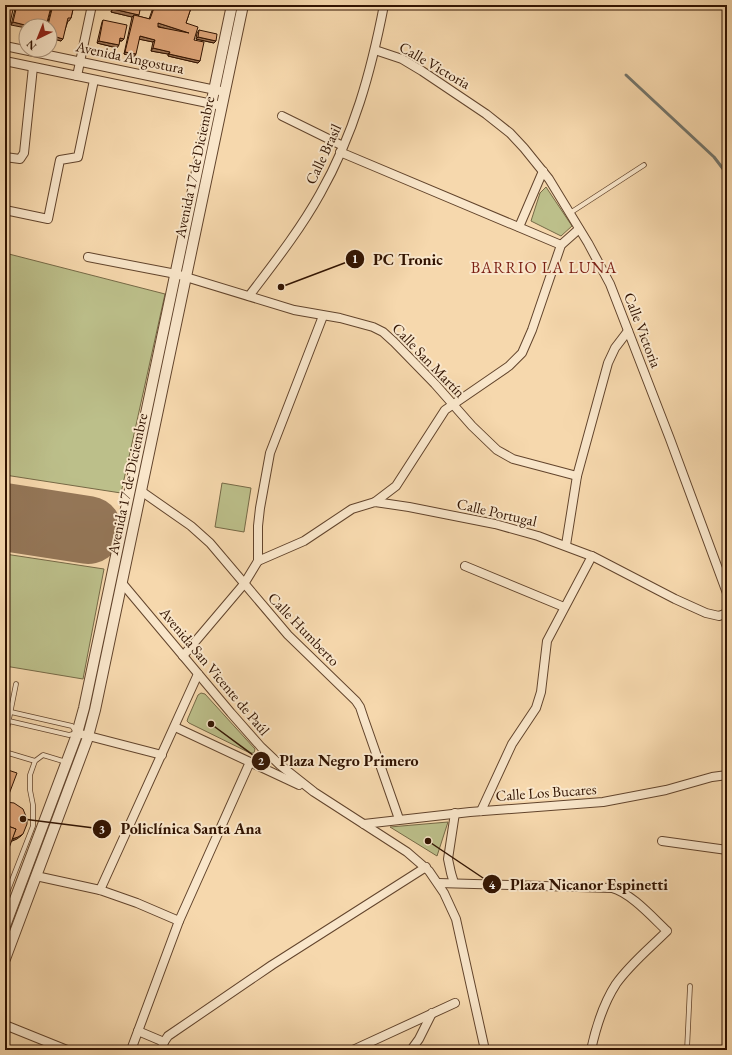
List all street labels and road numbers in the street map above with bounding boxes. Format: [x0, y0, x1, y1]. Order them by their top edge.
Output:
street label: Avenida Angostura [73, 36, 186, 78]
street label: Calle Victoria [396, 37, 474, 93]
street label: Avenida 17 de Diciembre [170, 94, 218, 241]
street label: Calle Brasil [301, 120, 345, 187]
street label: Calle Victoria [620, 290, 666, 370]
street label: Calle San Martín [388, 318, 470, 402]
street label: Avenida 17 de Diciembre [103, 411, 151, 558]
street label: Calle Portugal [455, 494, 539, 530]
street label: Calle Humberto [264, 588, 344, 670]
street label: Avenida San Vicente de Paúl [155, 602, 274, 739]
street label: Calle Los Bucares [495, 779, 597, 805]

